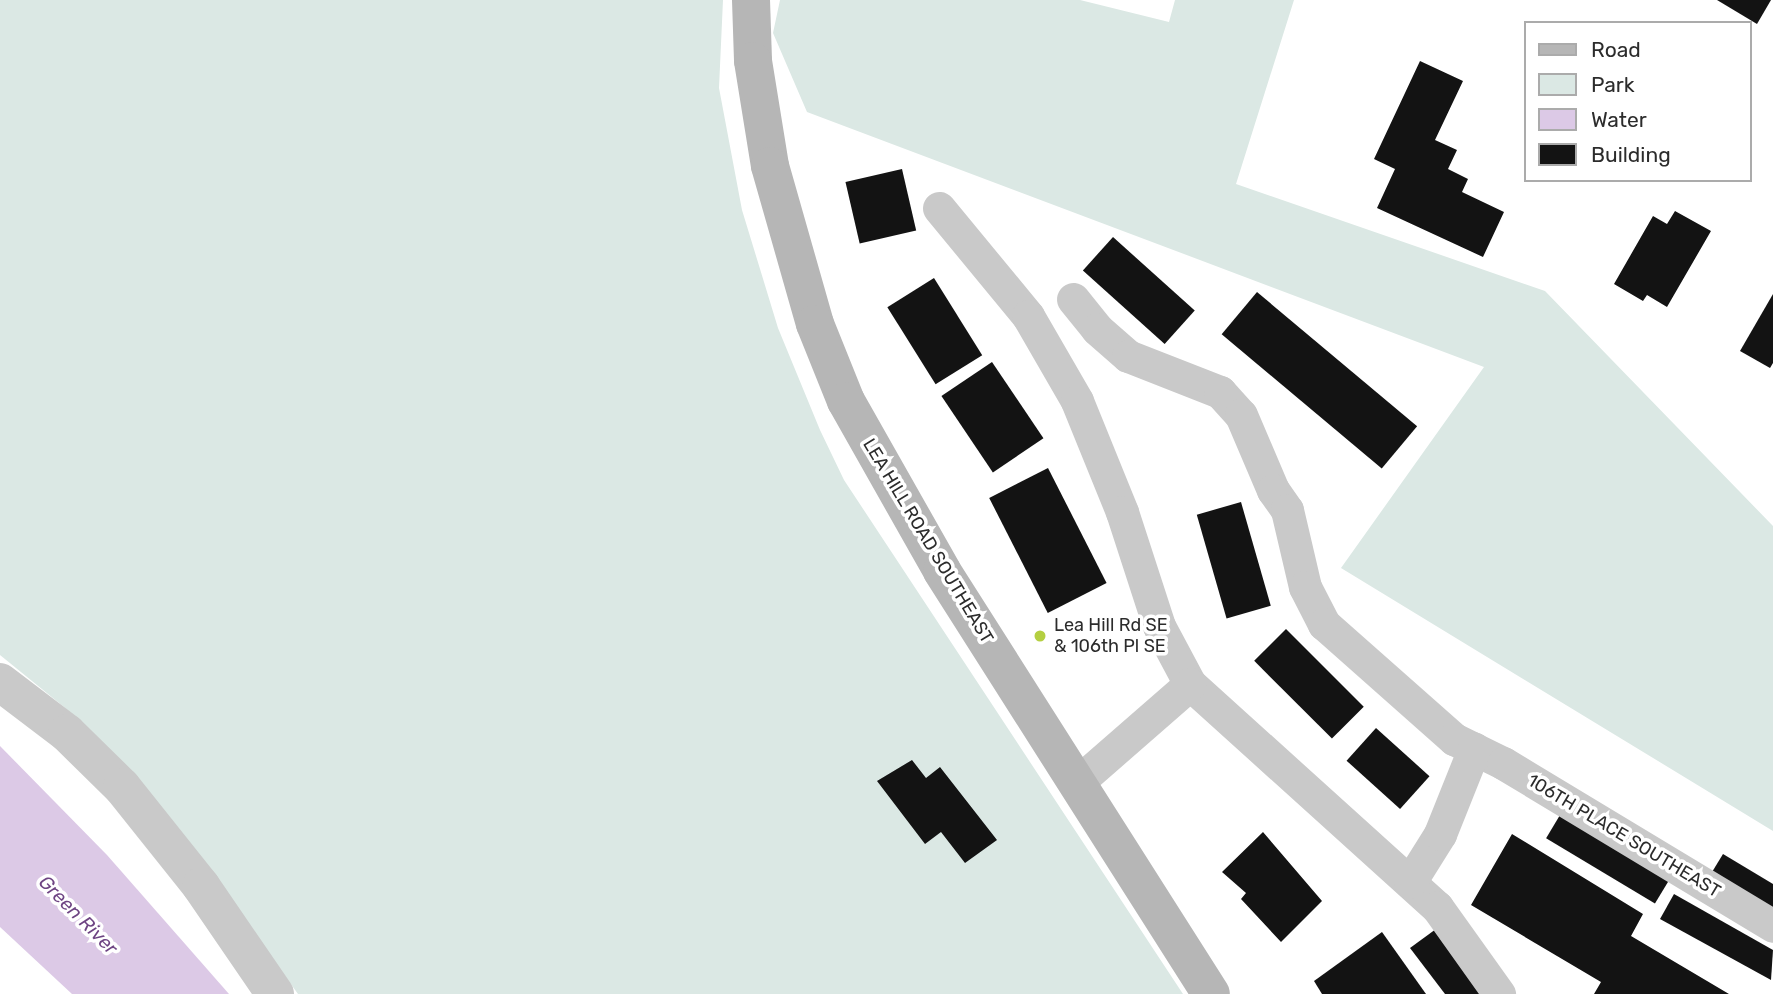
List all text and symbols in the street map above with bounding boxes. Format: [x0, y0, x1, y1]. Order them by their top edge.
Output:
legend [1524, 21, 1752, 182]
text: Road [1591, 37, 1641, 62]
text: Park [1591, 72, 1635, 97]
text: Water [1591, 107, 1647, 132]
text: Building [1591, 142, 1671, 167]
street label: LEA HILL ROAD SOUTHEAST [858, 434, 998, 648]
place label: Lea Hill Rd SE & 106th Pl SE [1054, 615, 1168, 658]
marker: Lea Hill Rd SE & 106th Pl SE [1032, 628, 1048, 644]
street label: 106TH PLACE SOUTHEAST [1524, 770, 1724, 902]
water label: Green River [34, 871, 122, 959]

